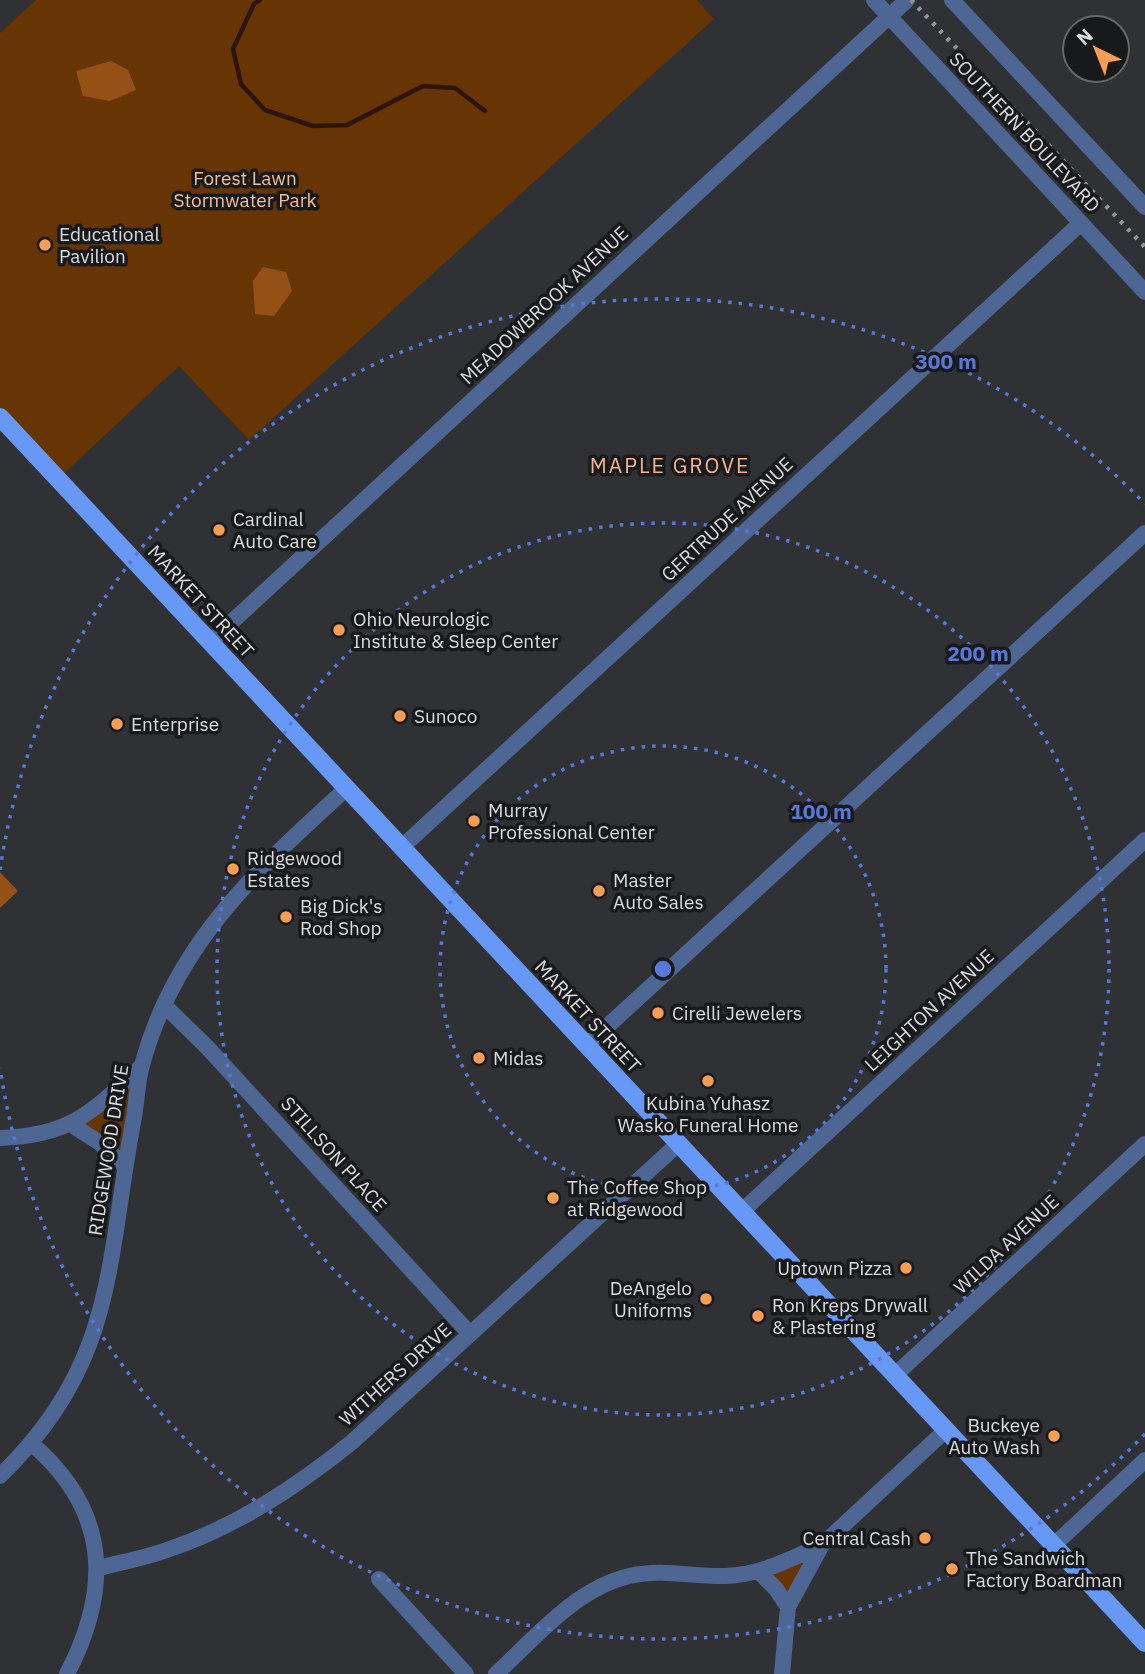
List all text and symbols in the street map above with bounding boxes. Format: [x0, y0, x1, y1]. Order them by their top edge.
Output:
north arrow [1061, 14, 1131, 84]
text: N [1071, 23, 1098, 50]
street label: SOUTHERN BOULEVARD [945, 47, 1105, 217]
park label: Forest Lawn Stormwater Park [173, 166, 317, 212]
street label: MEADOWBROOK AVENUE [455, 221, 633, 389]
place label: Educational Pavilion [59, 222, 160, 268]
marker: Educational Pavilion [37, 237, 53, 253]
text: 300 m [915, 347, 977, 375]
district label: MAPLE GROVE [590, 451, 750, 479]
street label: GERTRUDE AVENUE [656, 452, 798, 586]
place label: Cardinal Auto Care [233, 507, 317, 553]
marker: Cardinal Auto Care [211, 522, 227, 538]
street label: MARKET STREET [143, 540, 259, 662]
place label: Ohio Neurologic Institute & Sleep Center [353, 607, 558, 653]
marker: Ohio Neurologic Institute & Sleep Center [331, 622, 347, 638]
text: 200 m [947, 639, 1009, 667]
place label: Sunoco [414, 704, 477, 728]
marker: Sunoco [392, 708, 408, 724]
place label: Enterprise [131, 712, 219, 736]
marker: Enterprise [109, 716, 125, 732]
text: 100 m [790, 797, 852, 825]
place label: Murray Professional Center [488, 798, 655, 844]
marker: Murray Professional Center [466, 813, 482, 829]
place label: Ridgewood Estates [247, 846, 342, 892]
marker: Ridgewood Estates [225, 861, 241, 877]
place label: Master Auto Sales [613, 868, 704, 914]
marker: Master Auto Sales [591, 883, 607, 899]
place label: Big Dick's Rod Shop [300, 894, 383, 940]
marker: Big Dick's Rod Shop [278, 909, 294, 925]
street label: LEIGHTON AVENUE [859, 944, 999, 1076]
street label: MARKET STREET [530, 955, 646, 1077]
centre of rings [651, 957, 675, 981]
place label: Cirelli Jewelers [672, 1001, 802, 1025]
marker: Cirelli Jewelers [650, 1005, 666, 1021]
place label: Midas [493, 1046, 544, 1070]
marker: Midas [471, 1050, 487, 1066]
street label: RIDGEWOOD DRIVE [83, 1063, 133, 1237]
marker: Kubina Yuhasz Wasko Funeral Home [700, 1073, 716, 1089]
street label: STILLSON PLACE [276, 1091, 392, 1217]
place label: Kubina Yuhasz Wasko Funeral Home [618, 1091, 798, 1137]
place label: The Coffee Shop at Ridgewood [567, 1175, 707, 1221]
street label: WILDA AVENUE [949, 1189, 1063, 1299]
marker: The Coffee Shop at Ridgewood [545, 1190, 561, 1206]
place label: Uptown Pizza [777, 1256, 892, 1280]
marker: Uptown Pizza [898, 1260, 914, 1276]
place label: DeAngelo Uniforms [610, 1276, 692, 1322]
marker: DeAngelo Uniforms [698, 1291, 714, 1307]
place label: Ron Kreps Drywall & Plastering [772, 1293, 928, 1339]
marker: Ron Kreps Drywall & Plastering [750, 1308, 766, 1324]
street label: WITHERS DRIVE [334, 1317, 456, 1431]
place label: Buckeye Auto Wash [948, 1413, 1040, 1459]
marker: Buckeye Auto Wash [1046, 1428, 1062, 1444]
place label: Central Cash [803, 1526, 911, 1550]
marker: Central Cash [917, 1530, 933, 1546]
place label: The Sandwich Factory Boardman [966, 1546, 1123, 1592]
marker: The Sandwich Factory Boardman [944, 1561, 960, 1577]

